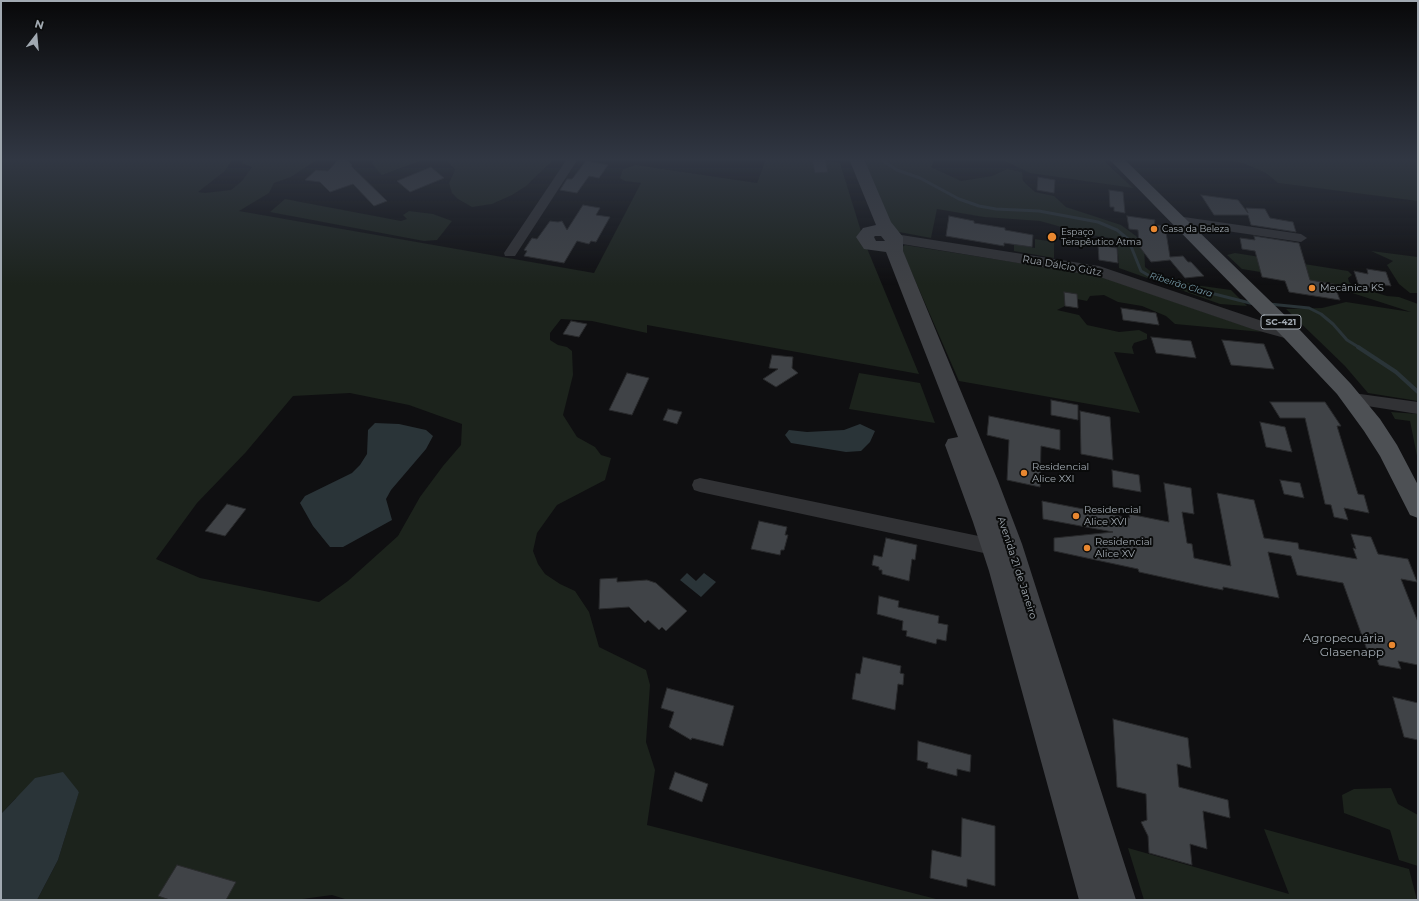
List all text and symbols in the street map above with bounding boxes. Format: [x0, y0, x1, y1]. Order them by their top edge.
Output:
north arrow [16, 16, 56, 56]
text: N [33, 17, 46, 32]
marker: Casa da Beleza [1149, 224, 1159, 234]
place label: Casa da Beleza [1162, 224, 1229, 234]
place label: Espaço Terapêutico Atma [1061, 227, 1141, 248]
marker: Espaço Terapêutico Atma [1046, 231, 1058, 243]
street label: Rua Dálcio Gütz [1022, 253, 1102, 279]
water label: Ribeirão Clara [1148, 270, 1214, 300]
place label: Mecânica KS [1320, 282, 1384, 294]
marker: Mecânica KS [1307, 283, 1317, 293]
road number: SC-421 [1261, 315, 1301, 329]
place label: Residencial Alice XXI [1032, 461, 1089, 484]
marker: Residencial Alice XXI [1019, 468, 1029, 478]
place label: Residencial Alice XVI [1084, 504, 1141, 528]
marker: Residencial Alice XVI [1071, 511, 1081, 521]
street label: Avenida 21 de Janeiro [995, 515, 1039, 621]
place label: Residencial Alice XV [1095, 536, 1152, 560]
marker: Residencial Alice XV [1082, 543, 1092, 553]
place label: Agropecuária Glasenapp [1303, 631, 1384, 659]
marker: Agropecuária Glasenapp [1387, 640, 1397, 650]

